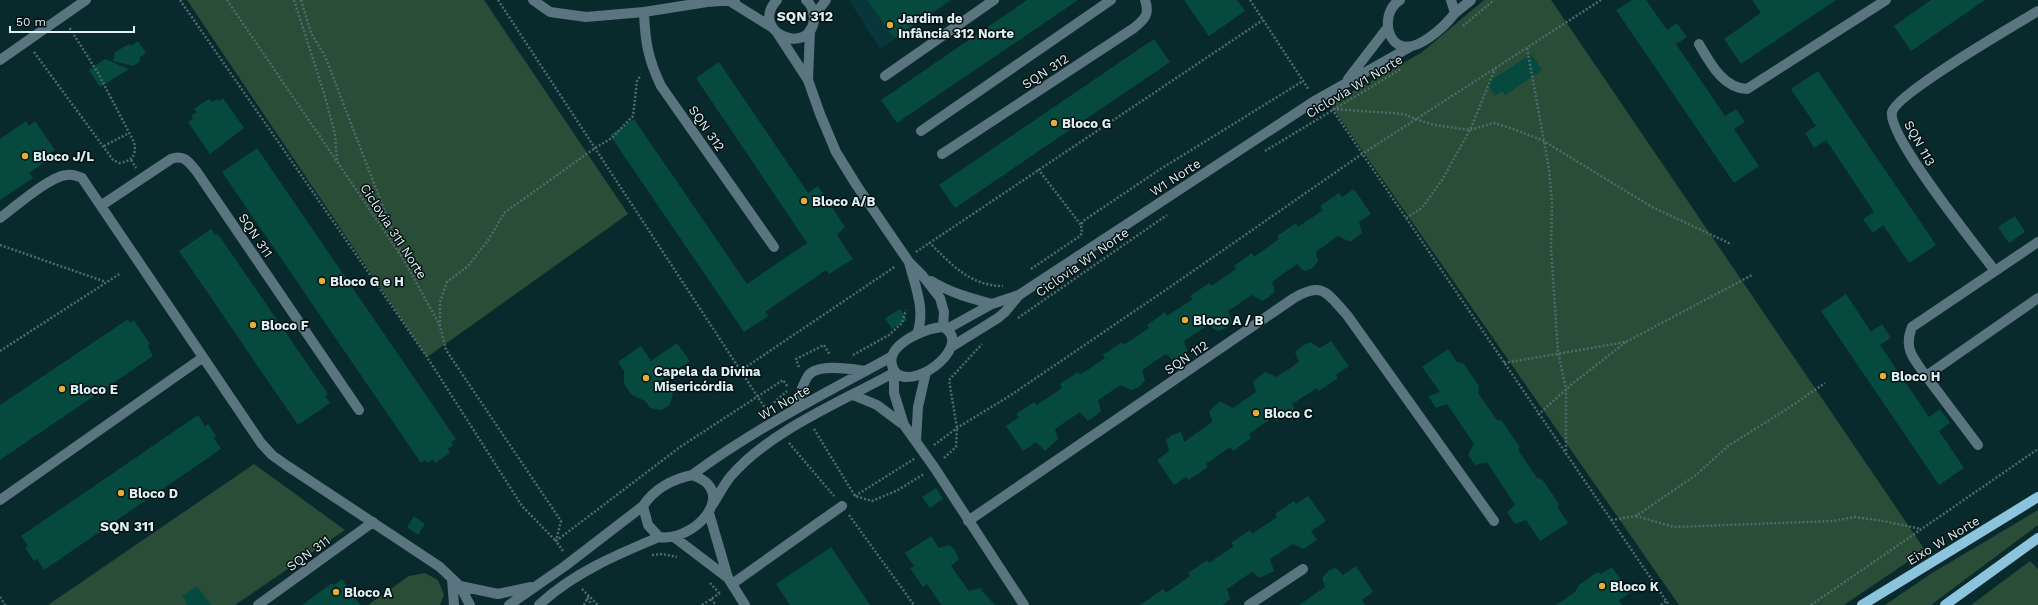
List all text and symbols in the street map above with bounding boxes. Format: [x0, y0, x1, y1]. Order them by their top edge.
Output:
scale bar [10, 8, 134, 34]
district label: SQN 312 [777, 8, 833, 24]
place label: Jardim de Infância 312 Norte [898, 11, 1015, 41]
text: 50 m [16, 15, 46, 29]
marker: Jardim de Infância 312 Norte [885, 20, 895, 30]
street label: SQN 312 [1019, 51, 1071, 92]
street label: Ciclovia W1 Norte [1303, 52, 1405, 121]
street label: SQN 312 [685, 103, 728, 154]
place label: Bloco G [1062, 116, 1111, 131]
marker: Bloco G [1049, 118, 1059, 128]
street label: SQN 113 [1901, 118, 1938, 169]
place label: Bloco J/L [33, 149, 94, 164]
marker: Bloco J/L [20, 151, 30, 161]
street label: W1 Norte [1147, 156, 1203, 199]
street label: Ciclovia 311 Norte [357, 181, 430, 282]
place label: Bloco A/B [812, 194, 875, 209]
marker: Bloco A/B [799, 196, 809, 206]
street label: SQN 311 [235, 210, 276, 260]
street label: Ciclovia W1 Norte [1033, 225, 1132, 300]
place label: Bloco G e H [330, 274, 404, 289]
marker: Bloco G e H [317, 276, 327, 286]
place label: Bloco A / B [1193, 313, 1264, 328]
marker: Bloco A / B [1180, 315, 1190, 325]
place label: Bloco F [261, 318, 309, 333]
marker: Bloco F [248, 320, 258, 330]
street label: SQN 112 [1162, 337, 1211, 377]
place label: Capela da Divina Misericórdia [654, 364, 761, 394]
place label: Bloco H [1891, 369, 1940, 384]
marker: Bloco H [1878, 371, 1888, 381]
marker: Capela da Divina Misericórdia [641, 373, 651, 383]
place label: Bloco E [70, 382, 118, 397]
street label: W1 Norte [756, 382, 813, 423]
marker: Bloco E [57, 384, 67, 394]
place label: Bloco C [1264, 406, 1313, 421]
marker: Bloco C [1251, 408, 1261, 418]
place label: Bloco D [129, 486, 178, 501]
marker: Bloco D [116, 488, 126, 498]
street label: Eixo W Norte [1904, 513, 1982, 568]
district label: SQN 311 [100, 518, 154, 534]
street label: SQN 311 [284, 533, 333, 574]
place label: Bloco K [1610, 579, 1659, 594]
marker: Bloco K [1597, 581, 1607, 591]
place label: Bloco A [344, 585, 393, 600]
marker: Bloco A [331, 587, 341, 597]

